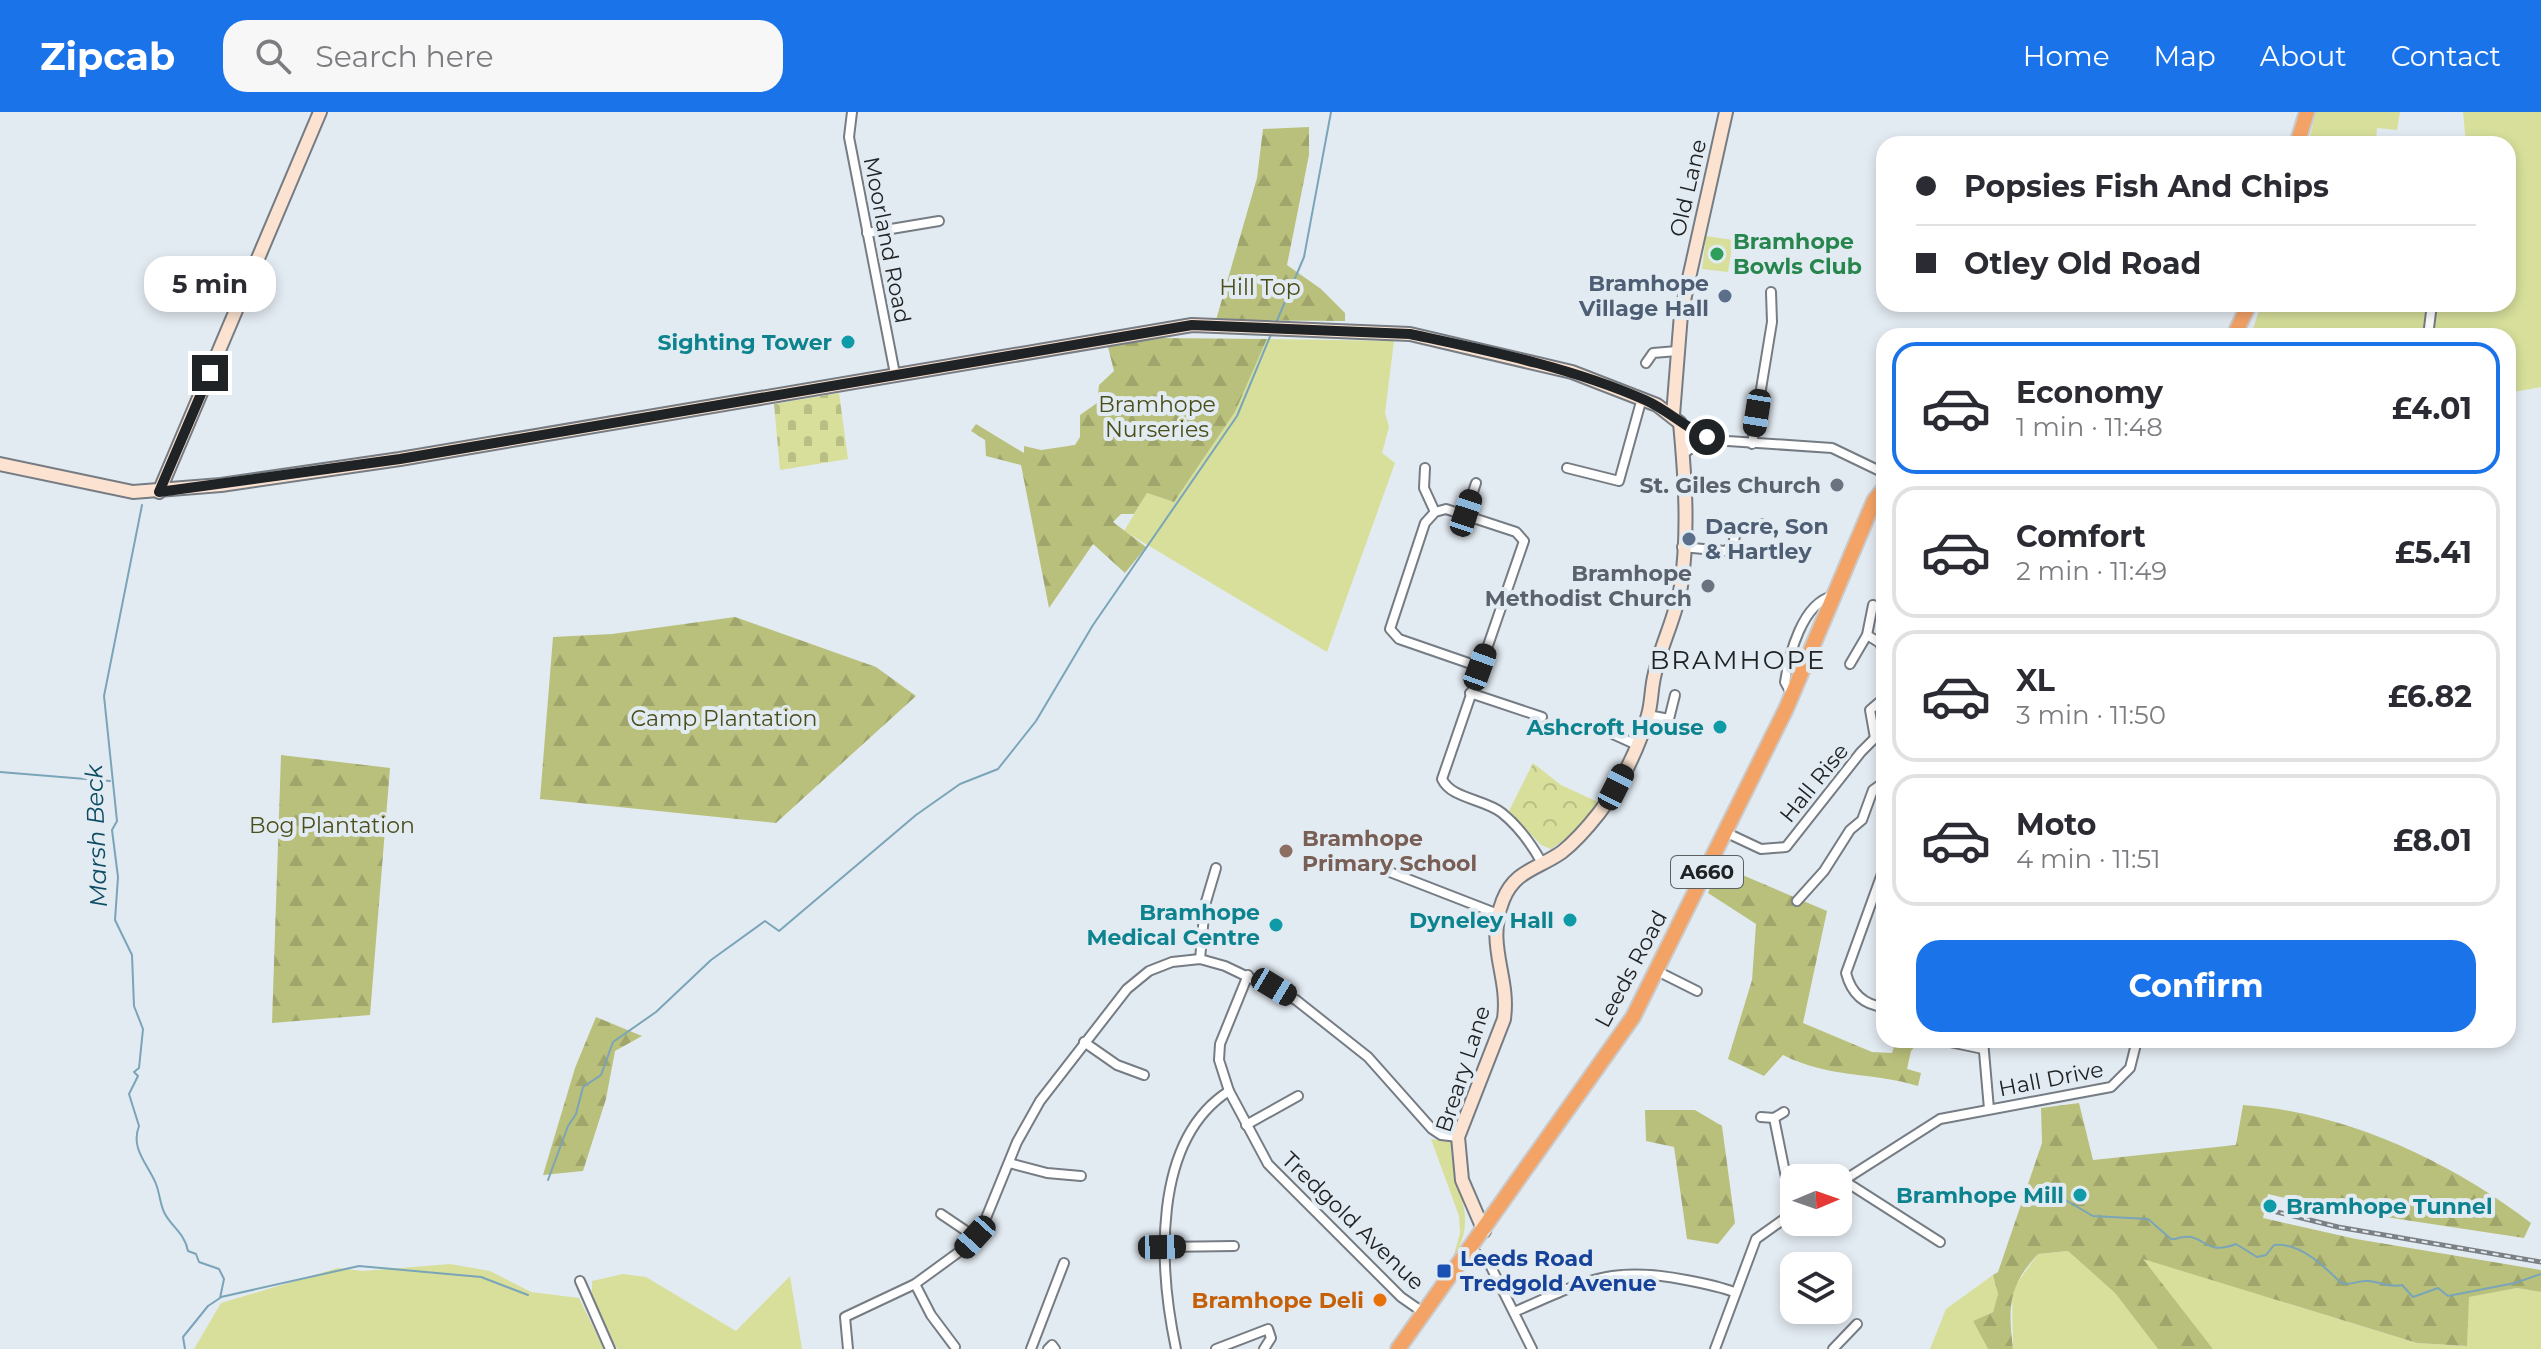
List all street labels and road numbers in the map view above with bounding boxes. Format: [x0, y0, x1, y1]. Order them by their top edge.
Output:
street label: Old Lane [1664, 137, 1712, 239]
street label: Moorland Road [858, 154, 916, 326]
street label: Hall Rise [1774, 738, 1854, 828]
road number: A660 [1671, 856, 1743, 888]
street label: Leeds Road [1589, 906, 1673, 1032]
street label: Breary Lane [1430, 1002, 1496, 1136]
street label: Hall Drive [1996, 1056, 2106, 1102]
street label: Tredgold Avenue [1276, 1146, 1430, 1296]

